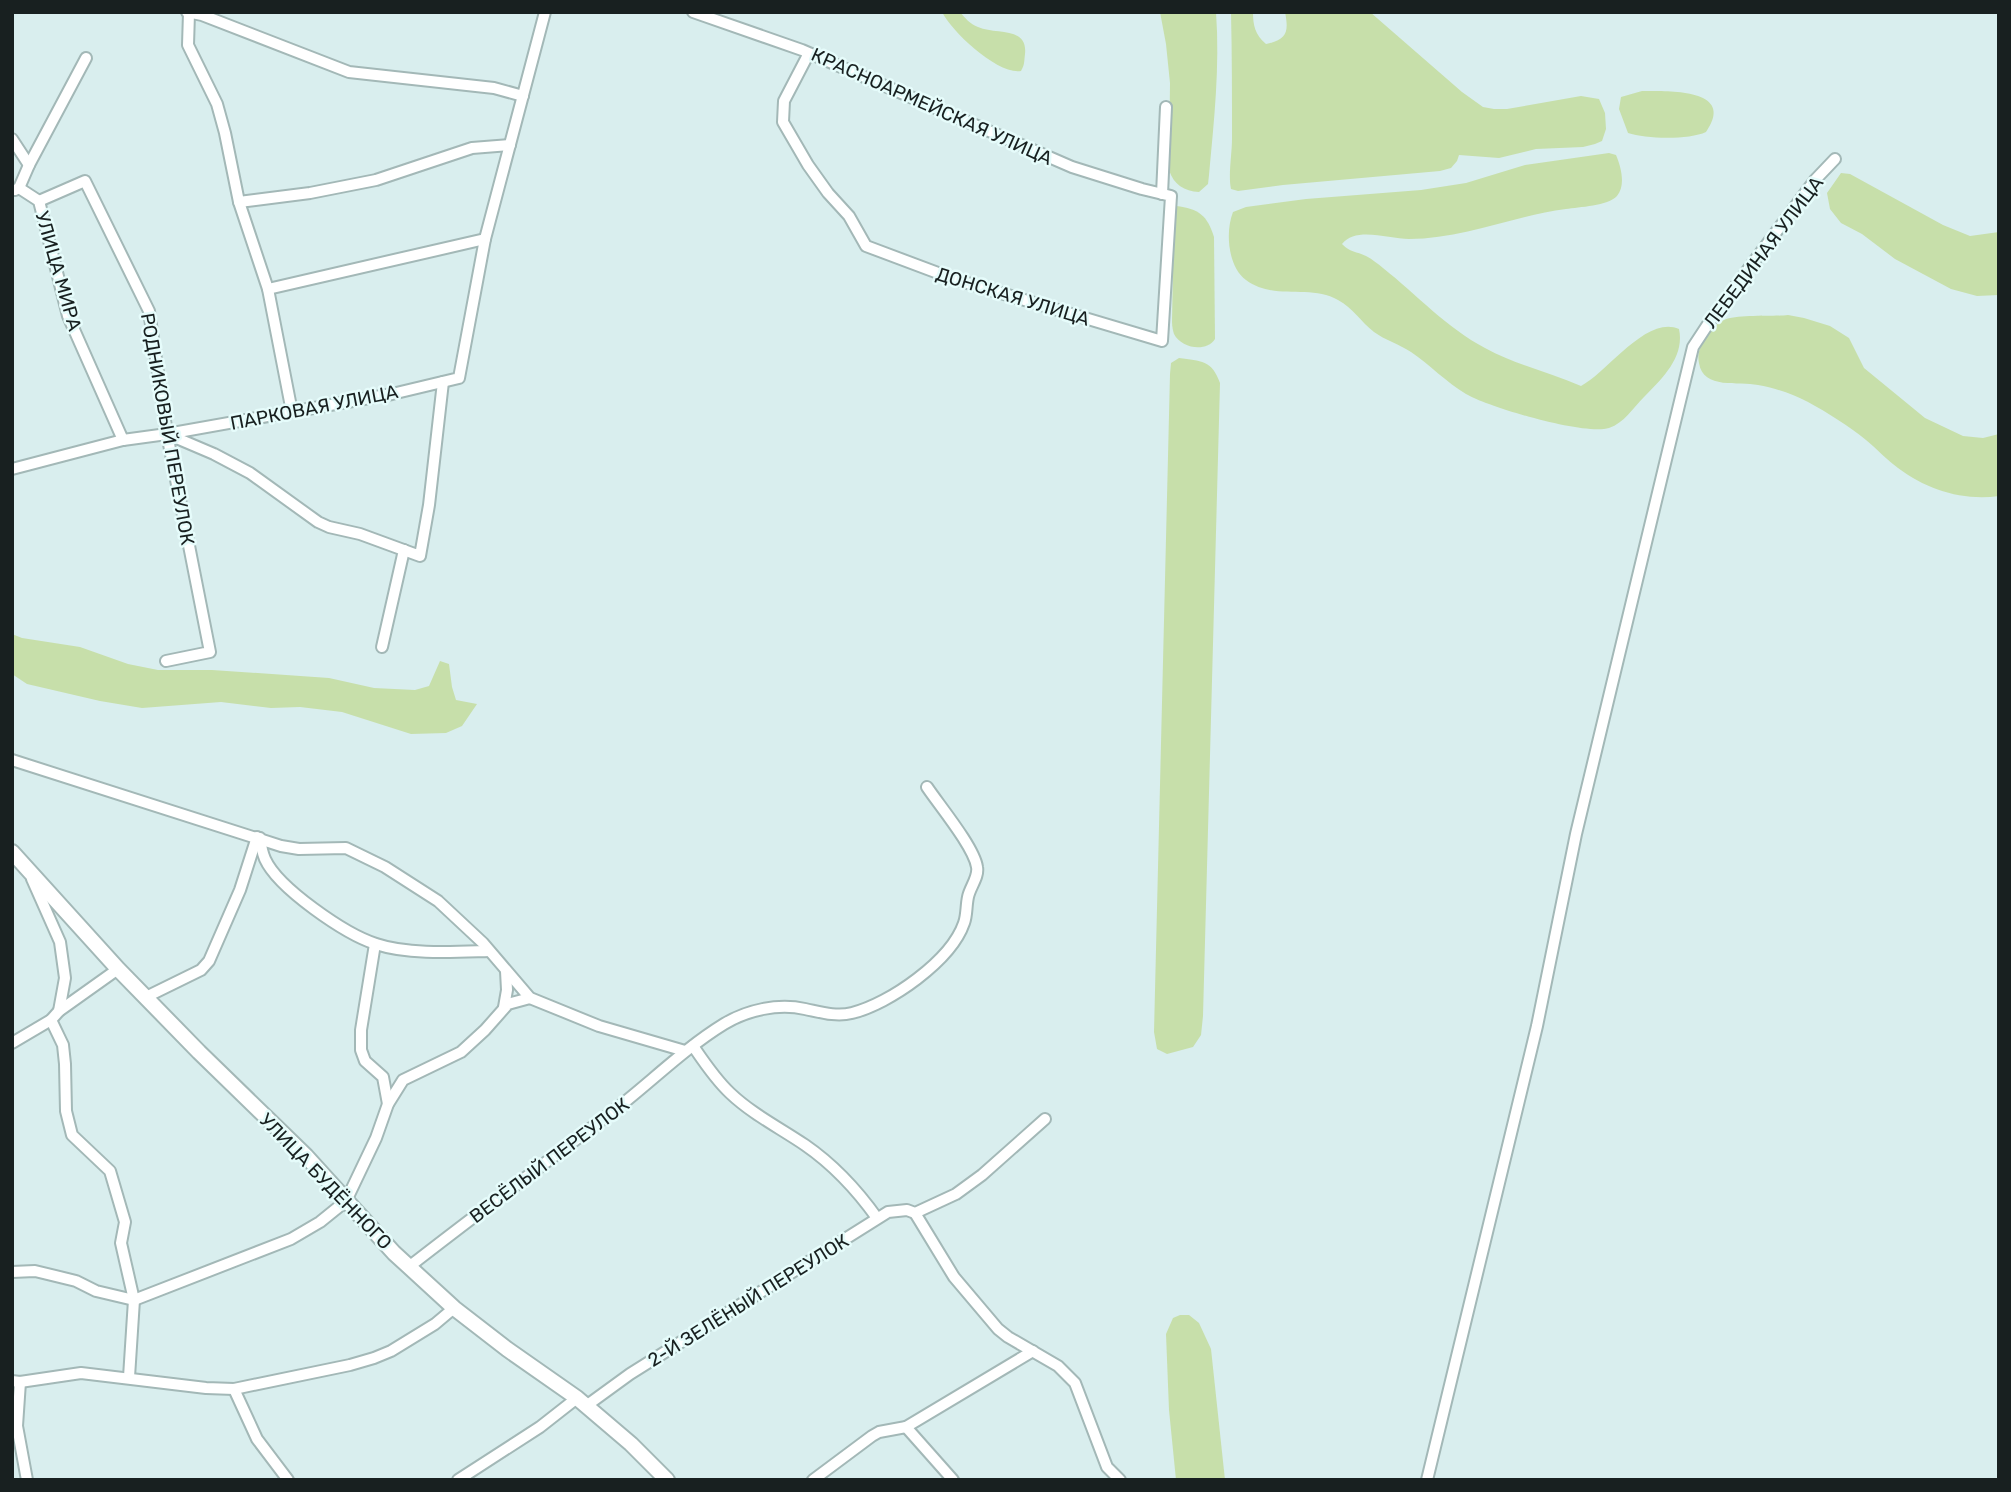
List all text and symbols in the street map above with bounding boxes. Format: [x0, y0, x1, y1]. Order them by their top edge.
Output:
street label: КРАСНОАРМЕЙСКАЯ УЛИЦА [808, 43, 1056, 170]
street label: ЛЕБЕДИНАЯ УЛИЦА [1699, 172, 1828, 333]
street label: УЛИЦА МИРА [30, 209, 87, 334]
street label: ДОНСКАЯ УЛИЦА [933, 262, 1093, 331]
street label: РОДНИКОВЫЙ ПЕРЕУЛОК [136, 311, 199, 547]
street label: ПАРКОВАЯ УЛИЦА [228, 380, 400, 435]
street label: ВЕСЁЛЫЙ ПЕРЕУЛОК [465, 1093, 634, 1228]
street label: УЛИЦА БУДЁННОГО [255, 1109, 397, 1254]
street label: 2-Й ЗЕЛЁНЫЙ ПЕРЕУЛОК [644, 1229, 853, 1372]

